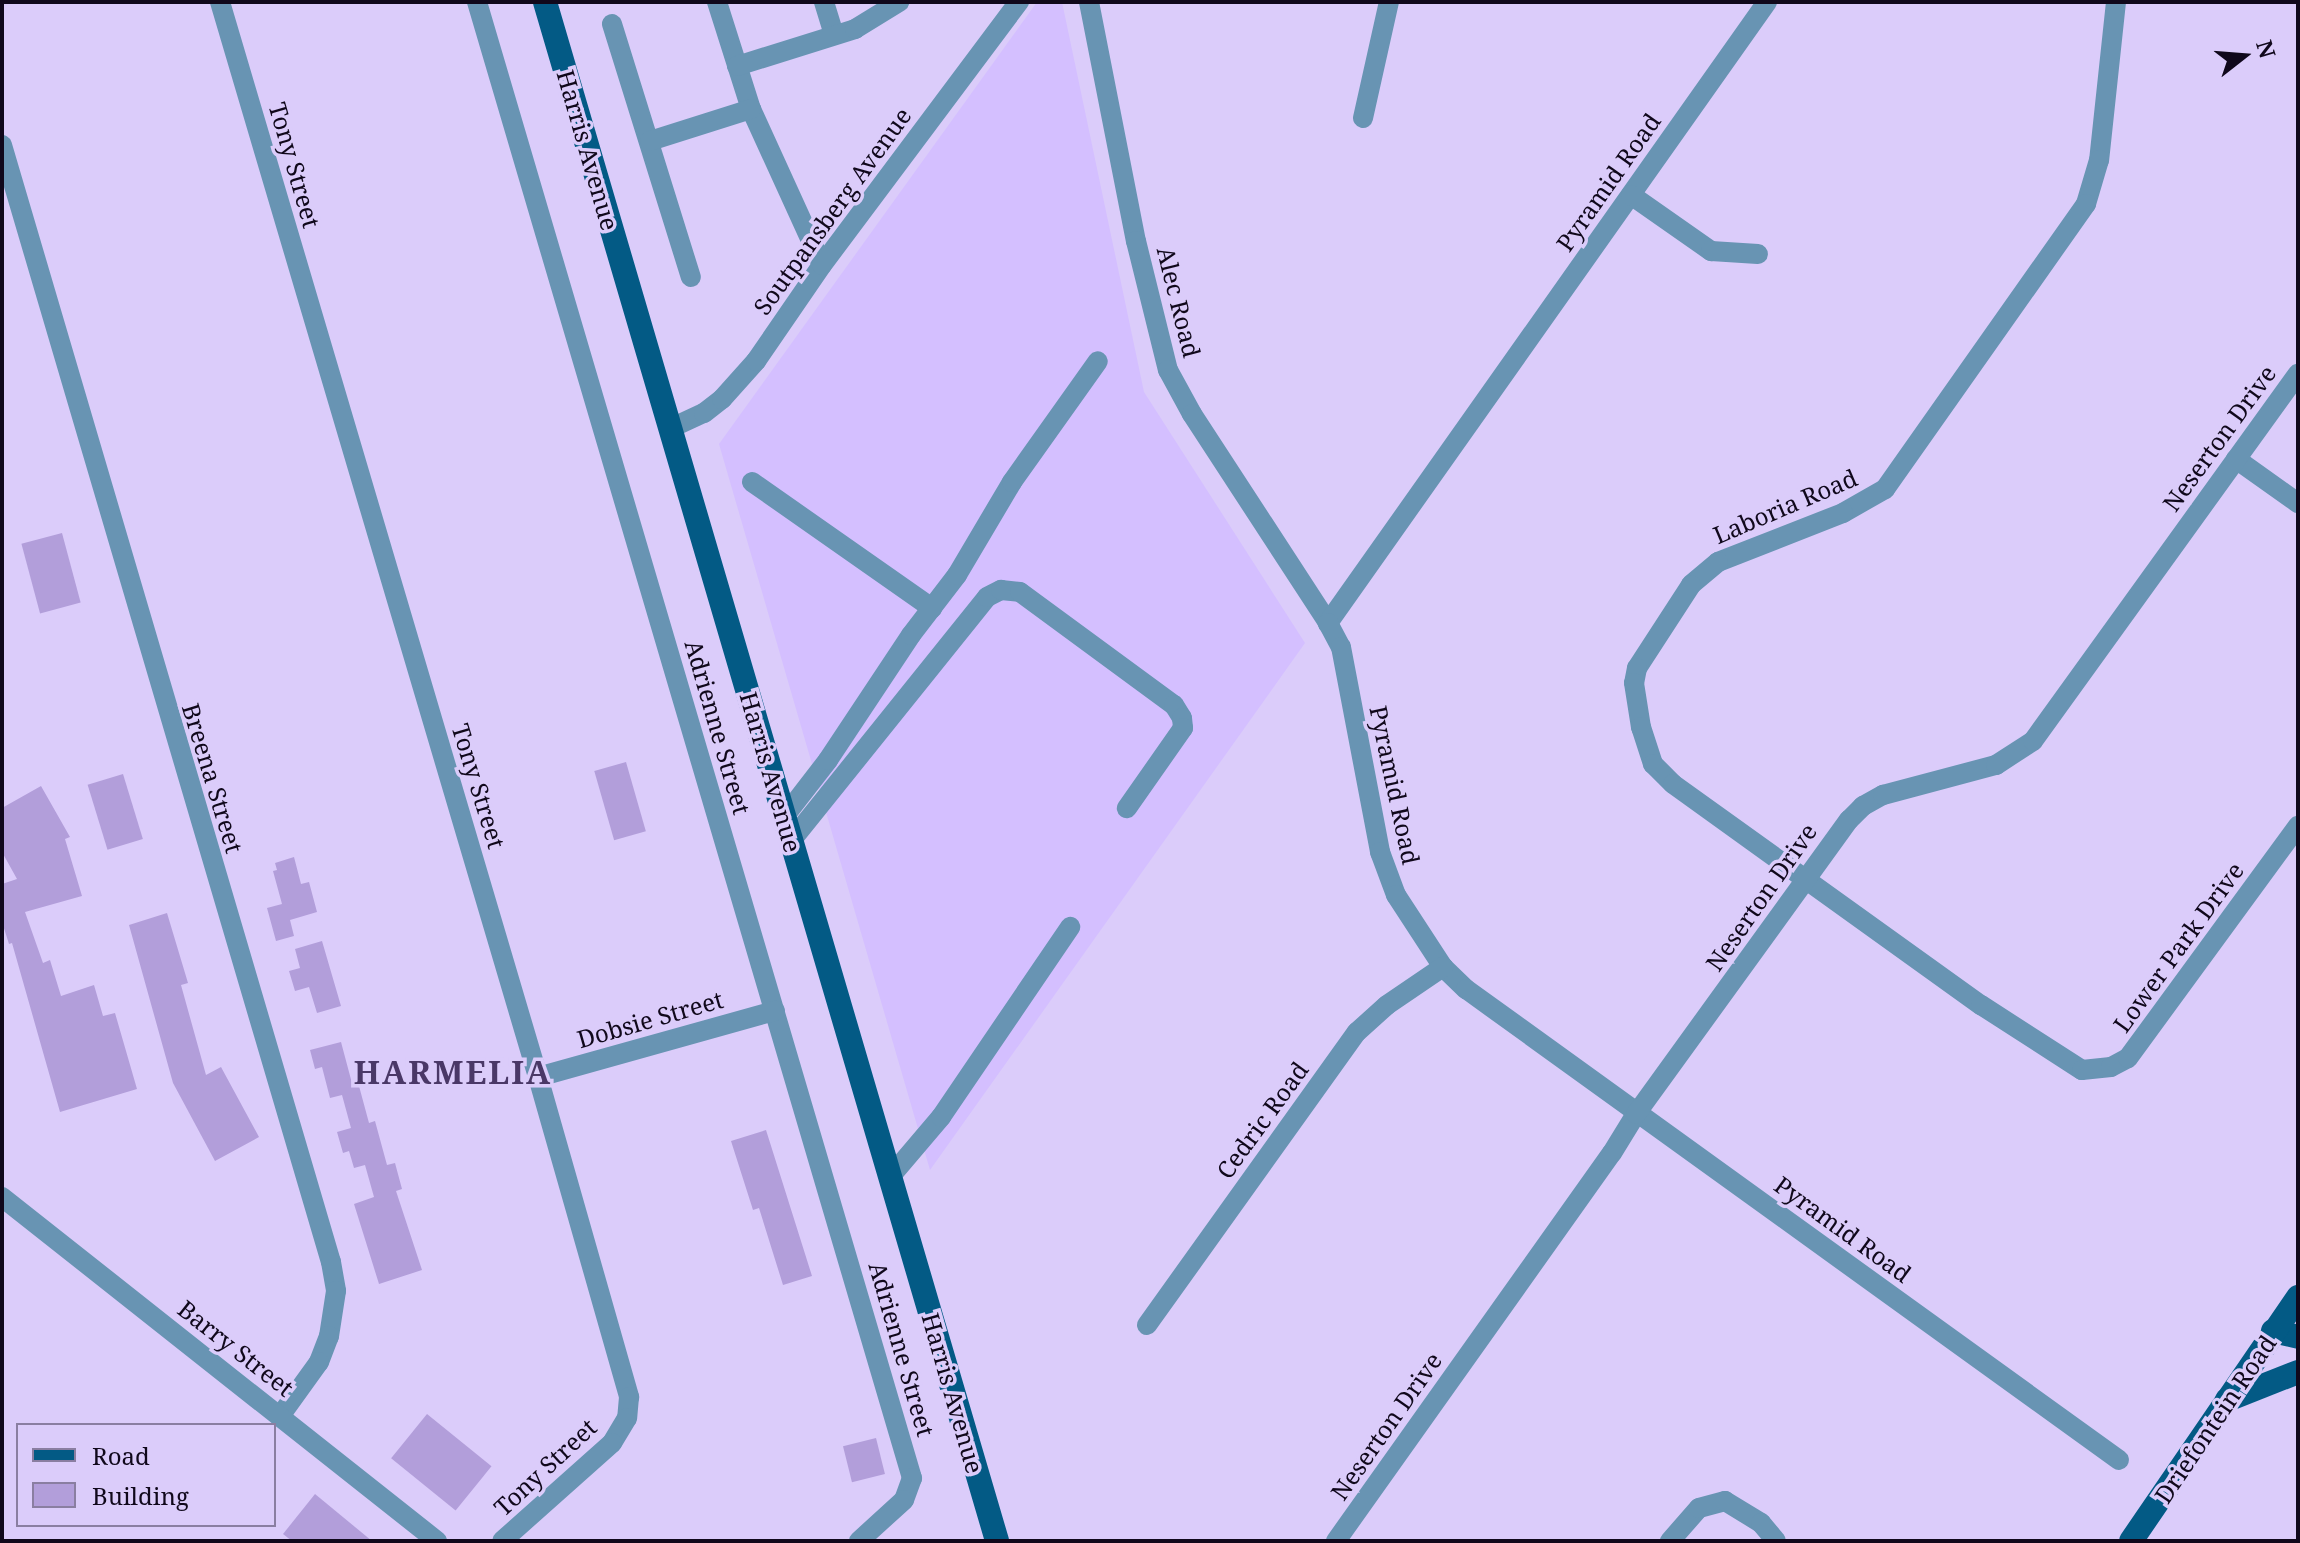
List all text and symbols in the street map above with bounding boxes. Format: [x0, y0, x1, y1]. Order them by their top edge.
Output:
north arrow [2204, 16, 2284, 96]
text: N [2250, 36, 2284, 62]
street label: Harris Avenue [551, 66, 625, 234]
street label: Tony Street [263, 99, 327, 231]
street label: Soutpansberg Avenue [747, 102, 917, 320]
street label: Pyramid Road [1550, 108, 1666, 256]
street label: Alec Road [1151, 244, 1207, 360]
street label: Neserton Drive [2156, 359, 2282, 517]
street label: Laboria Road [1709, 463, 1861, 549]
street label: Adrienne Street [679, 637, 757, 817]
street label: Harris Avenue [734, 688, 808, 856]
street label: Breena Street [177, 700, 249, 856]
street label: Pyramid Road [1364, 703, 1426, 867]
street label: Tony Street [446, 720, 512, 852]
street label: Neserton Drive [1700, 818, 1822, 976]
street label: Lower Park Drive [2107, 857, 2249, 1037]
street label: Dobsie Street [574, 984, 726, 1054]
district label: HARMELIA [354, 1053, 552, 1091]
street label: Cedric Road [1210, 1056, 1314, 1184]
street label: Pyramid Road [1769, 1170, 1917, 1288]
street label: Adrienne Street [863, 1259, 941, 1439]
street label: Barry Street [173, 1294, 299, 1402]
street label: Harris Avenue [916, 1309, 990, 1477]
street label: Driefontein Road [2148, 1330, 2282, 1508]
street label: Neserton Drive [1325, 1347, 1447, 1505]
street label: Tony Street [488, 1412, 602, 1522]
legend [16, 1423, 276, 1527]
text: Road [92, 1439, 150, 1472]
text: Building [92, 1479, 189, 1512]

